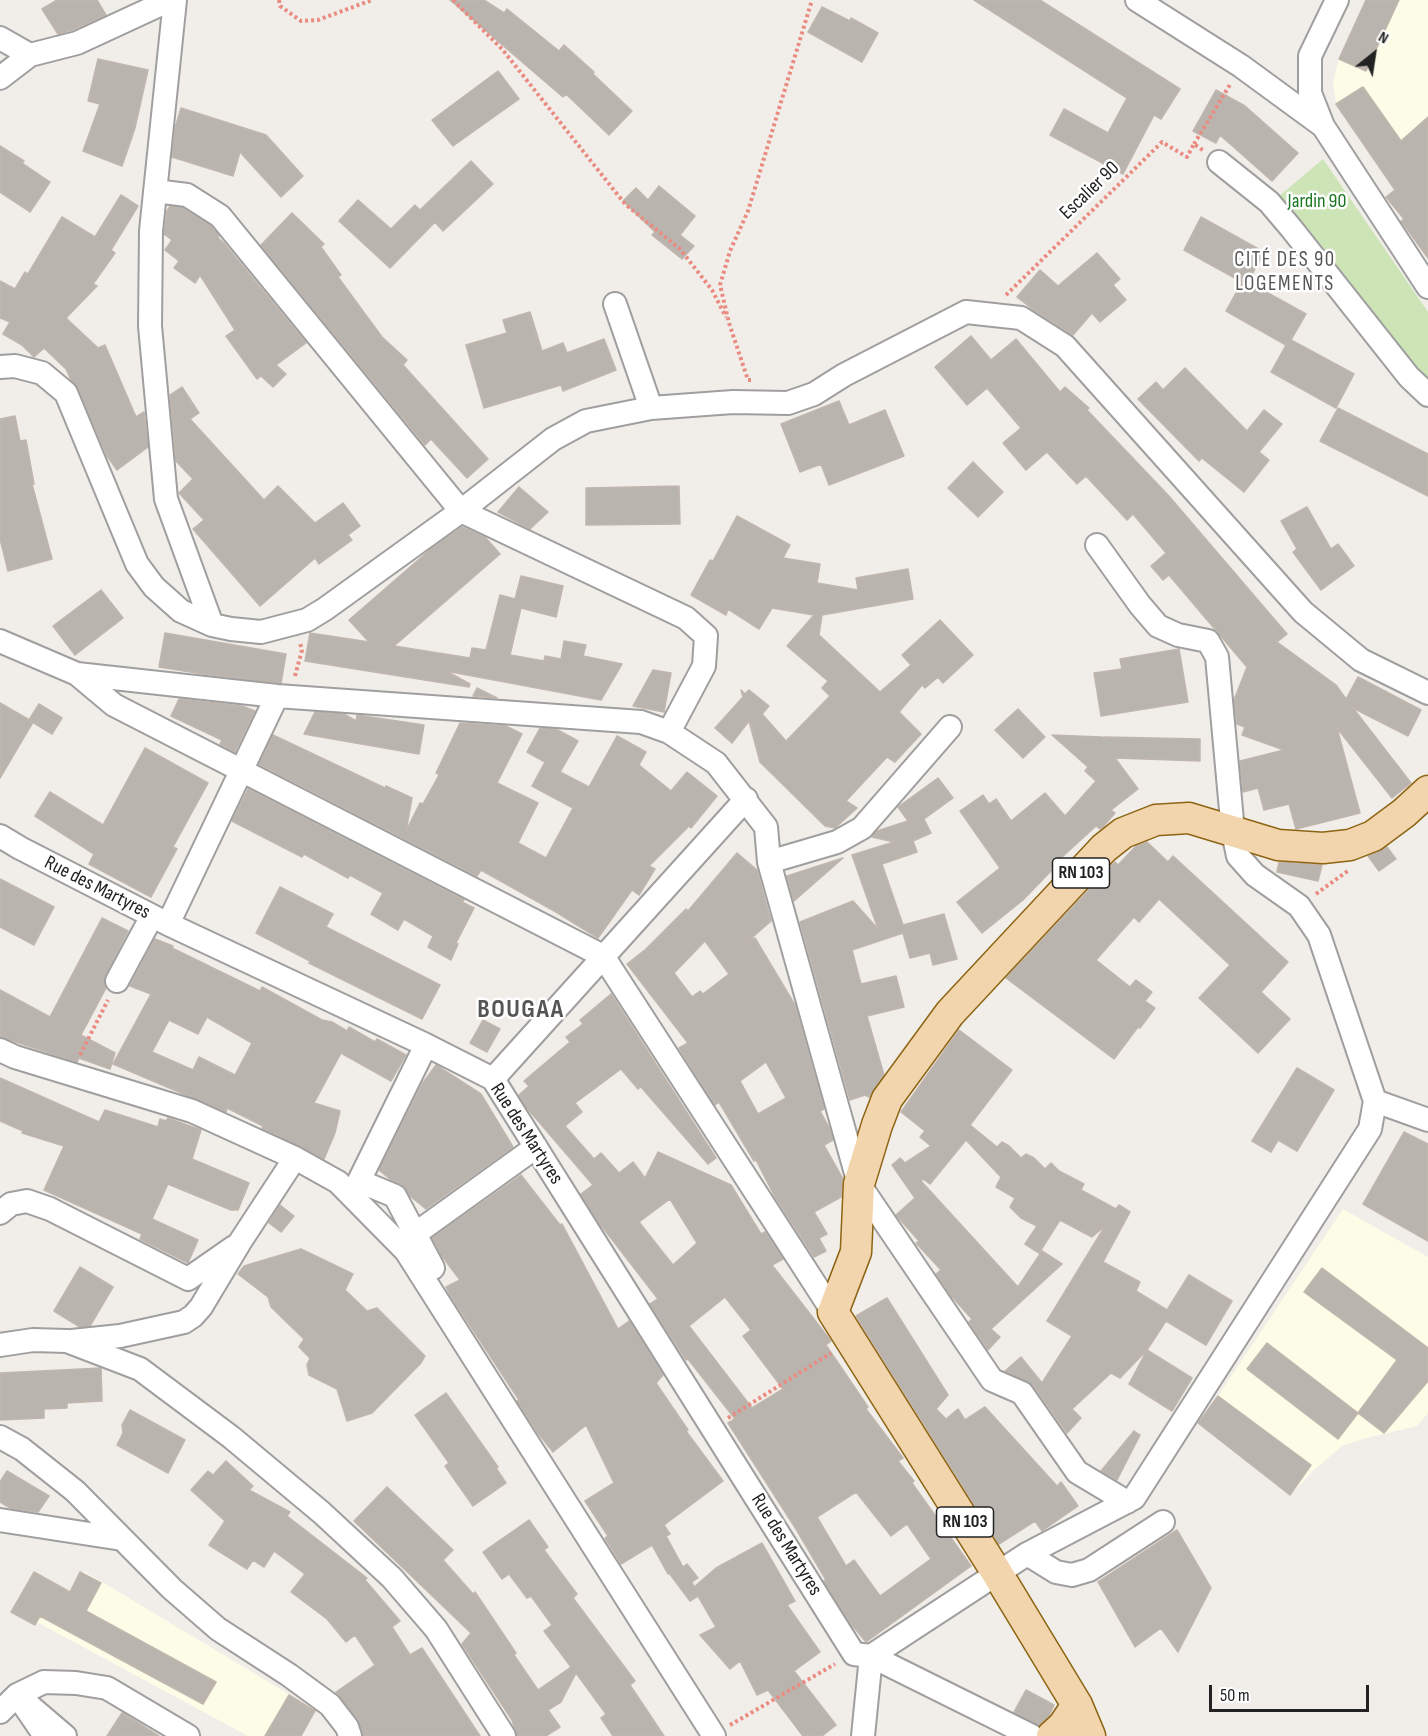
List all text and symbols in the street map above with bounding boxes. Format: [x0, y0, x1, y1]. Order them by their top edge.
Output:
north arrow [1344, 24, 1404, 84]
text: N [1375, 28, 1392, 48]
street label: Escalier 90 [1055, 157, 1125, 225]
park label: Jardin 90 [1288, 190, 1346, 214]
district label: CITÉ DES 90 LOGEMENTS [1234, 248, 1336, 298]
street label: Rue des Martyres [40, 851, 154, 925]
road number: RN 103 [1052, 858, 1110, 888]
district label: BOUGAA [477, 994, 565, 1026]
street label: Rue des Martyres [484, 1079, 568, 1189]
street label: Rue des Martyres [745, 1490, 827, 1600]
road number: RN 103 [936, 1507, 994, 1537]
scale bar [1212, 1673, 1372, 1711]
text: 50 m [1220, 1685, 1250, 1706]

